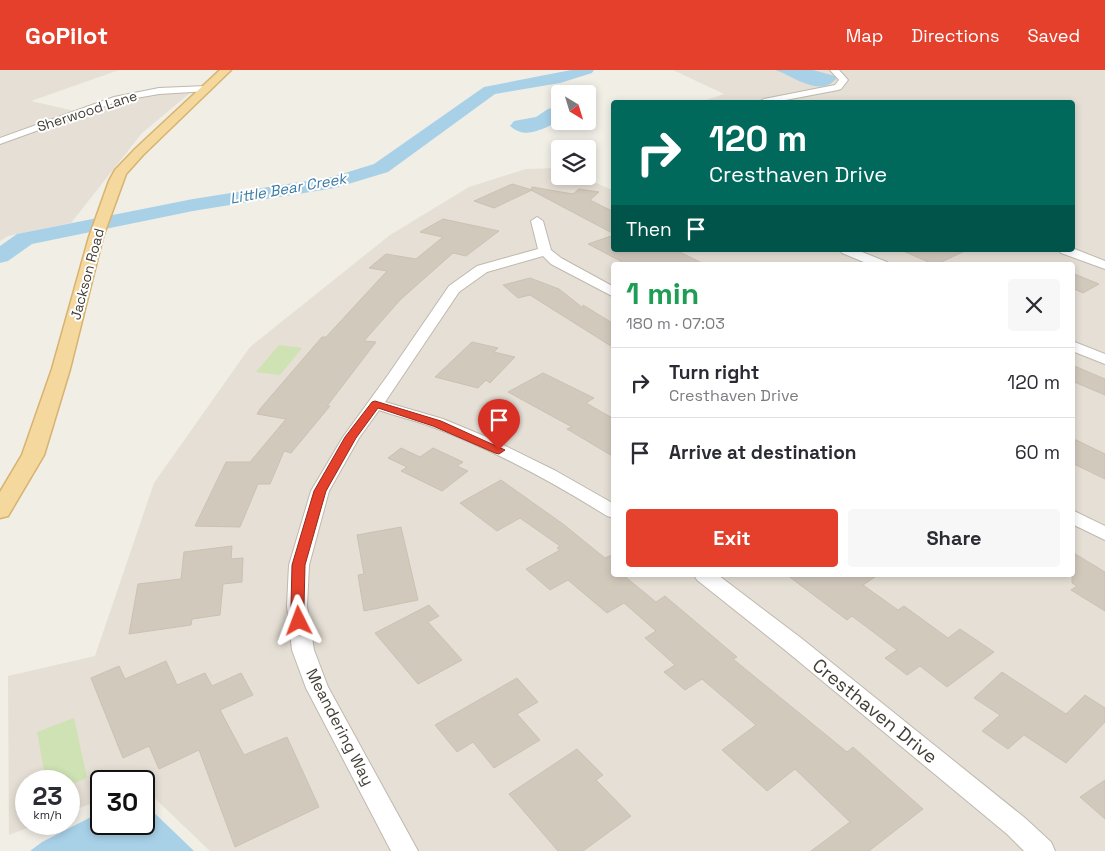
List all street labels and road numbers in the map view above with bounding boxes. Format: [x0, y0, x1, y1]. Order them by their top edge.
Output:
street label: Sherwood Lane [35, 86, 139, 136]
street label: Jackson Road [66, 226, 108, 322]
street label: Cresthaven Drive [807, 653, 943, 769]
street label: Meandering Way [301, 665, 379, 789]

